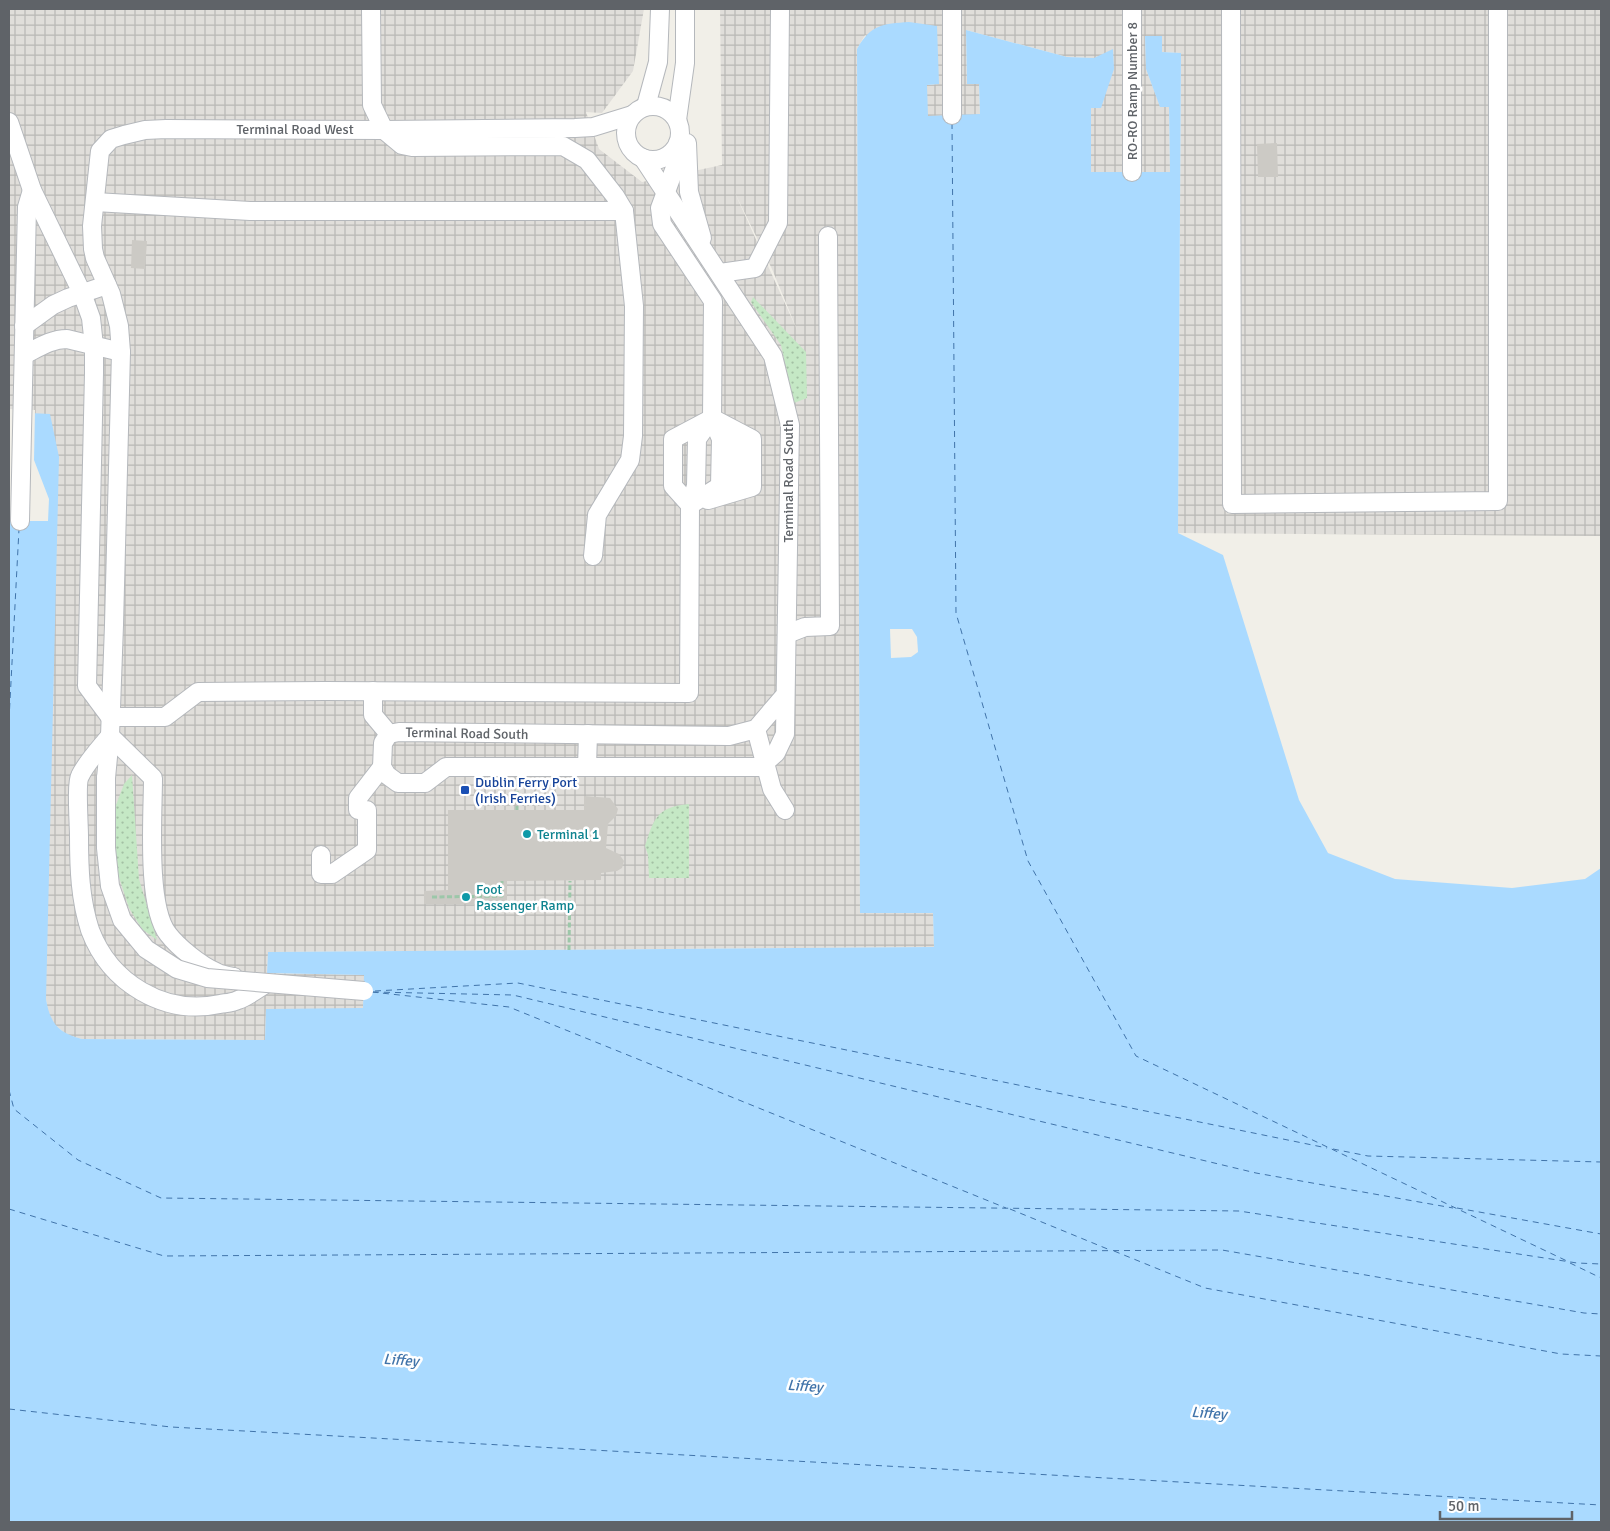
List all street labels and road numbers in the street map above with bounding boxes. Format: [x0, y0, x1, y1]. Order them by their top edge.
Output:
street label: RO-RO Ramp Number 8 [1124, 22, 1141, 160]
street label: Terminal Road West [236, 121, 354, 138]
street label: Terminal Road South [780, 419, 797, 543]
street label: Terminal Road South [405, 724, 529, 743]

